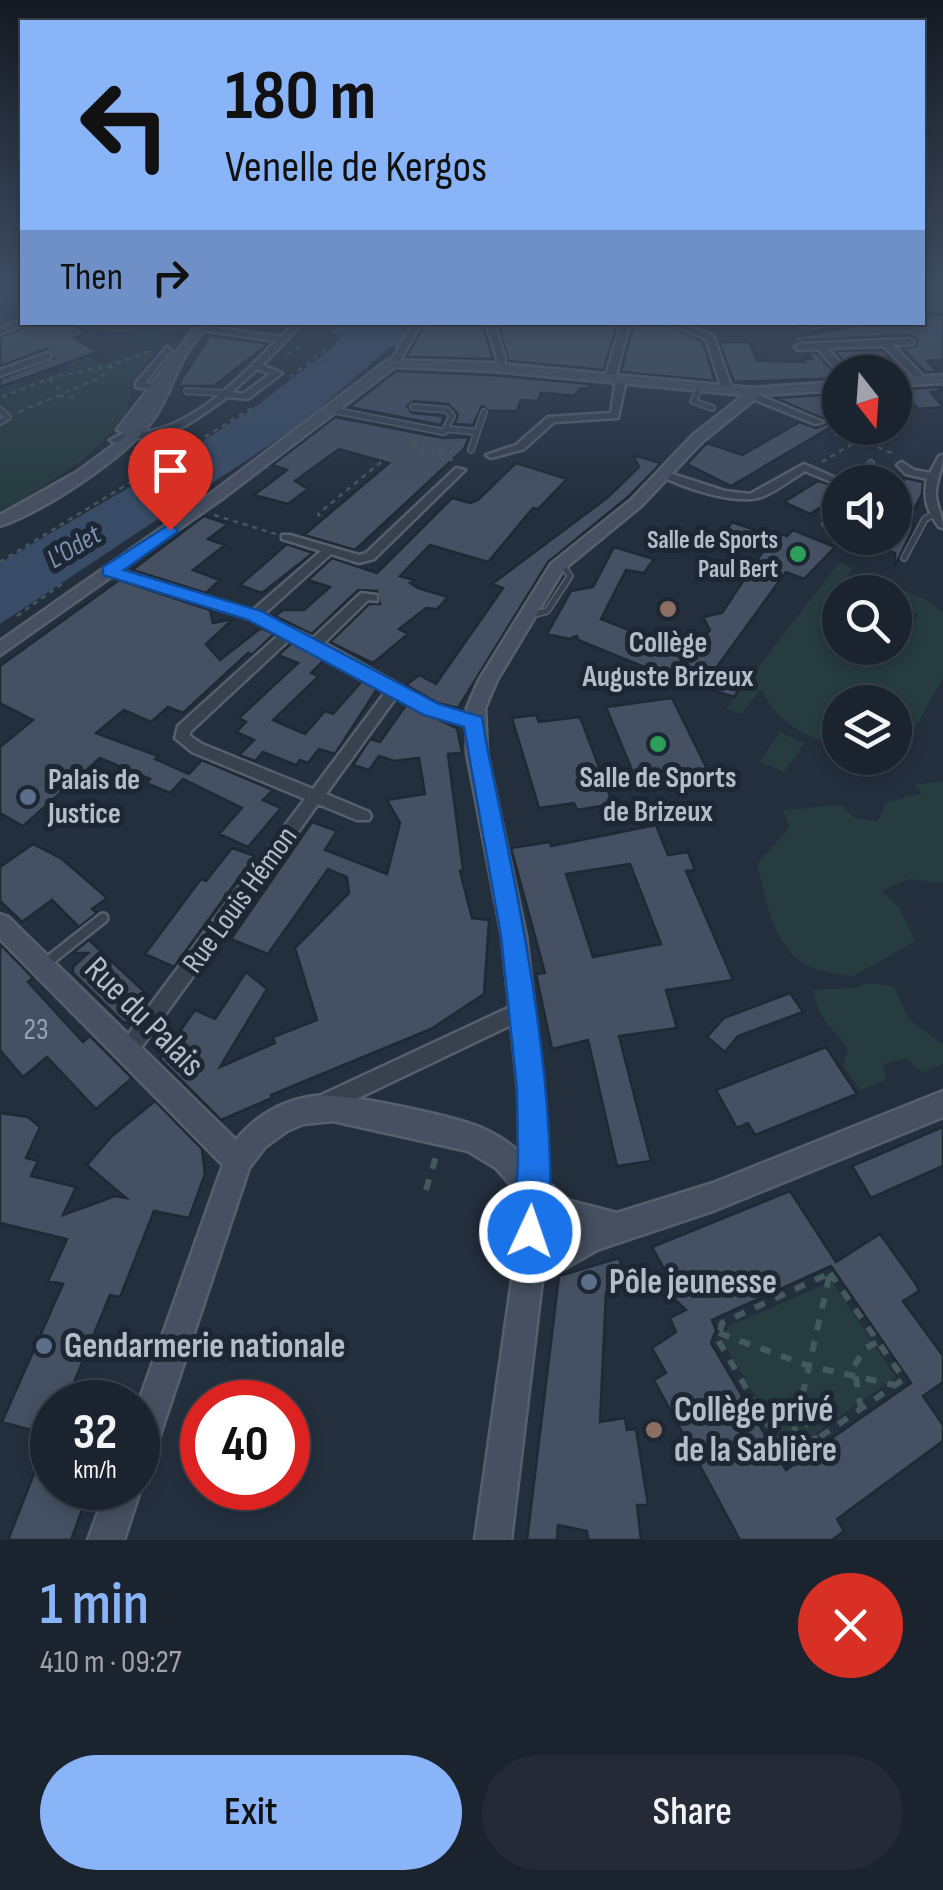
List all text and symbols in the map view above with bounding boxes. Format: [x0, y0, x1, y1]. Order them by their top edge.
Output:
text: 180 m [225, 55, 376, 139]
icon: left [60, 60, 190, 190]
text: Venelle de Kergos [225, 140, 487, 195]
icon: right [143, 250, 198, 305]
text: Then [60, 255, 123, 300]
north arrow [822, 355, 912, 445]
map controls [822, 355, 912, 775]
pin [128, 428, 213, 531]
icon: arrive [143, 443, 198, 498]
button: sound [822, 465, 912, 555]
water label: L'Odet [41, 518, 108, 576]
place label: Salle de Sports Paul Bert [647, 525, 778, 585]
marker: Salle de Sports Paul Bert [787, 543, 809, 565]
button: search [822, 575, 912, 665]
marker: Collège Auguste Brizeux [657, 598, 679, 620]
place label: Collège Auguste Brizeux [581, 625, 754, 695]
button: layers [822, 685, 912, 775]
marker: Salle de Sports de Brizeux [647, 733, 669, 755]
place label: Salle de Sports de Brizeux [580, 760, 736, 830]
place label: Palais de Justice [47, 762, 140, 832]
marker: Palais de Justice [17, 786, 39, 808]
street label: Rue Louis Hémon [175, 820, 305, 980]
street label: Rue du Palais [75, 948, 213, 1086]
house number: 23 [24, 1012, 49, 1048]
position arrow [478, 1180, 582, 1284]
place label: Pôle jeunesse [609, 1261, 777, 1304]
marker: Pôle jeunesse [578, 1271, 600, 1293]
place label: Gendarmerie nationale [64, 1325, 346, 1368]
marker: Gendarmerie nationale [33, 1335, 55, 1357]
speed limit sign: 40 [180, 1380, 310, 1510]
place label: Collège privé de la Sablière [674, 1389, 837, 1472]
text: 32 [73, 1403, 117, 1463]
marker: Collège privé de la Sablière [643, 1419, 665, 1441]
text: km/h [73, 1455, 117, 1486]
text: 1 min [40, 1569, 149, 1641]
button: close [798, 1573, 903, 1678]
text: 410 m · 09:27 [40, 1643, 182, 1682]
button: Exit [40, 1755, 462, 1870]
button: Share [482, 1755, 903, 1870]

